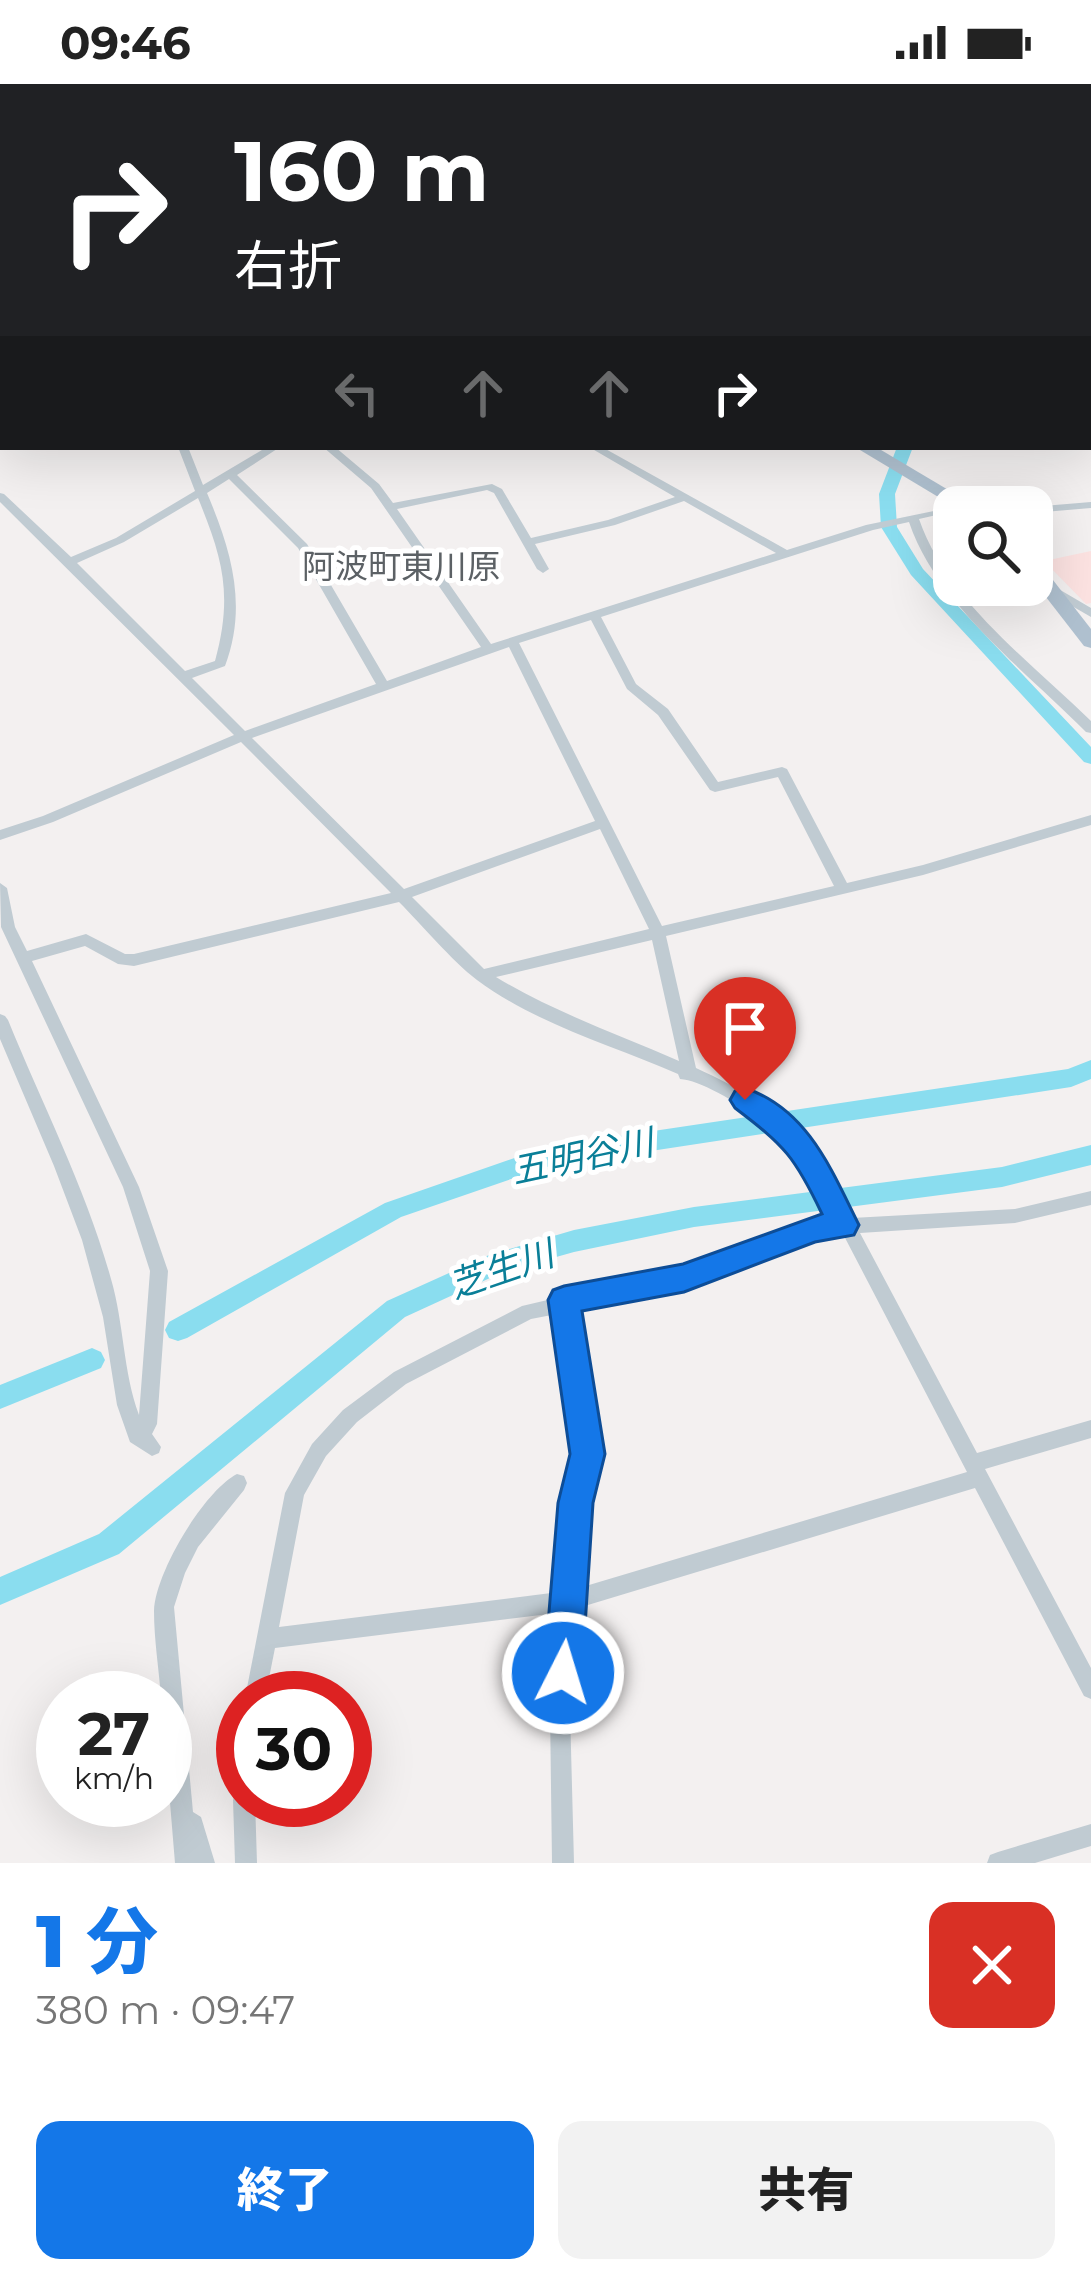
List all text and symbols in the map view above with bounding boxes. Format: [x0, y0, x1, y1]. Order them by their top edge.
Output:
text: 09:46 [60, 15, 191, 70]
text: 160 m [234, 120, 489, 222]
icon: right [36, 132, 192, 288]
text: 右折 [234, 233, 342, 299]
icon: left [324, 360, 390, 426]
icon: ahead [450, 360, 516, 426]
icon: ahead [576, 360, 642, 426]
icon: right [702, 360, 768, 426]
map controls [933, 486, 1053, 606]
button: search [933, 486, 1053, 606]
district label: 阿波町東川原 [302, 546, 500, 586]
pin [694, 977, 796, 1100]
icon: arrive [712, 995, 778, 1061]
water label: 五明谷川 [507, 1119, 661, 1192]
water label: 芝生川 [443, 1229, 563, 1307]
position arrow [500, 1610, 626, 1736]
speed limit sign: 30 [216, 1671, 372, 1827]
text: 27 [78, 1697, 150, 1770]
text: km/h [74, 1760, 154, 1797]
text: 1 分 [36, 1897, 158, 1985]
button: close [929, 1902, 1055, 2028]
text: 380 m · 09:47 [36, 1986, 295, 2034]
button: 終了 [36, 2121, 534, 2259]
button: 共有 [558, 2121, 1055, 2259]

